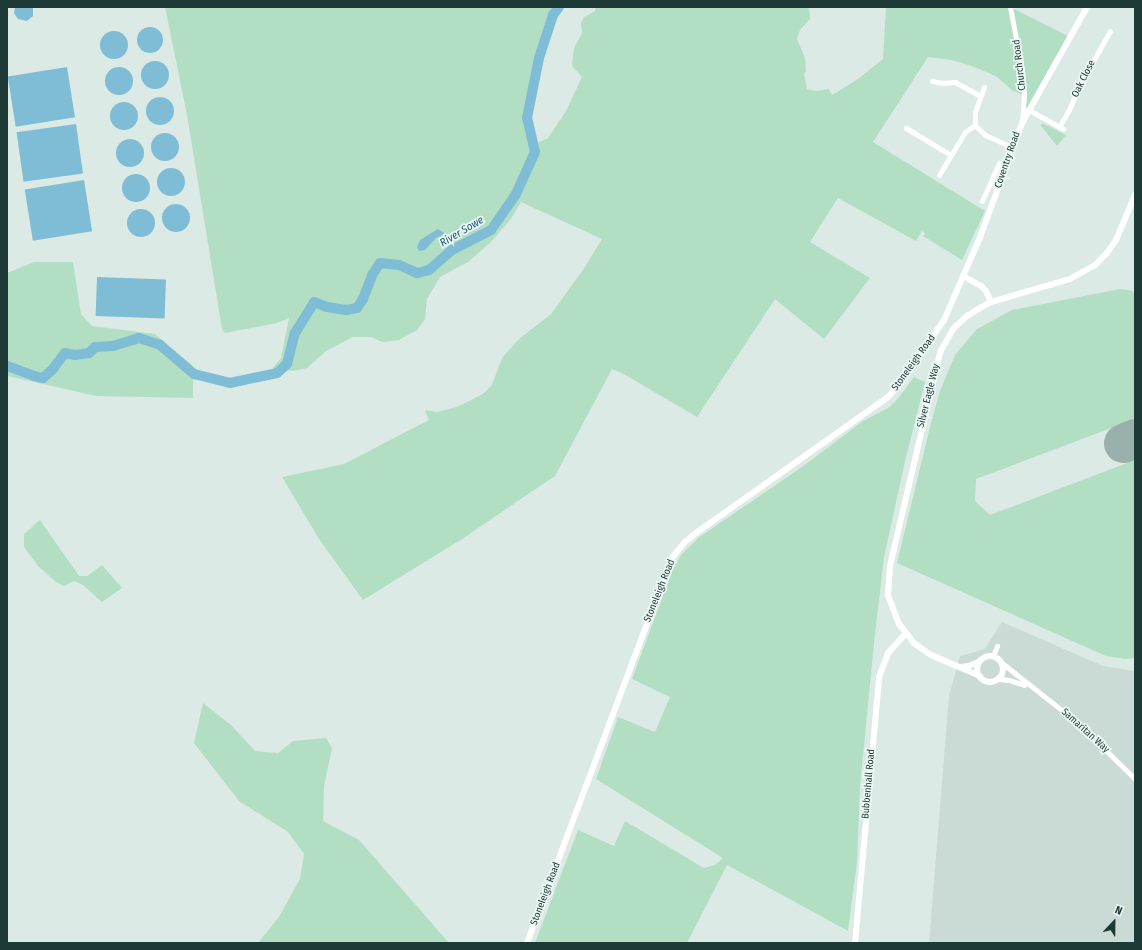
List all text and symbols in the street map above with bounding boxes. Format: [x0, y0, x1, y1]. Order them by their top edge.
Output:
street label: Church Road [1011, 39, 1029, 91]
street label: Oak Close [1070, 58, 1098, 100]
street label: Coventry Road [993, 130, 1023, 190]
water label: River Sowe [438, 214, 486, 250]
street label: Stoneleigh Road [890, 333, 938, 393]
street label: Silver Eagle Way [915, 363, 943, 429]
street label: Stoneleigh Road [642, 558, 678, 624]
street label: Samaritan Way [1058, 706, 1112, 756]
street label: Bubbenhall Road [860, 749, 878, 819]
street label: Stoneleigh Road [528, 861, 564, 927]
north arrow [1094, 902, 1134, 942]
text: N [1113, 903, 1124, 918]

